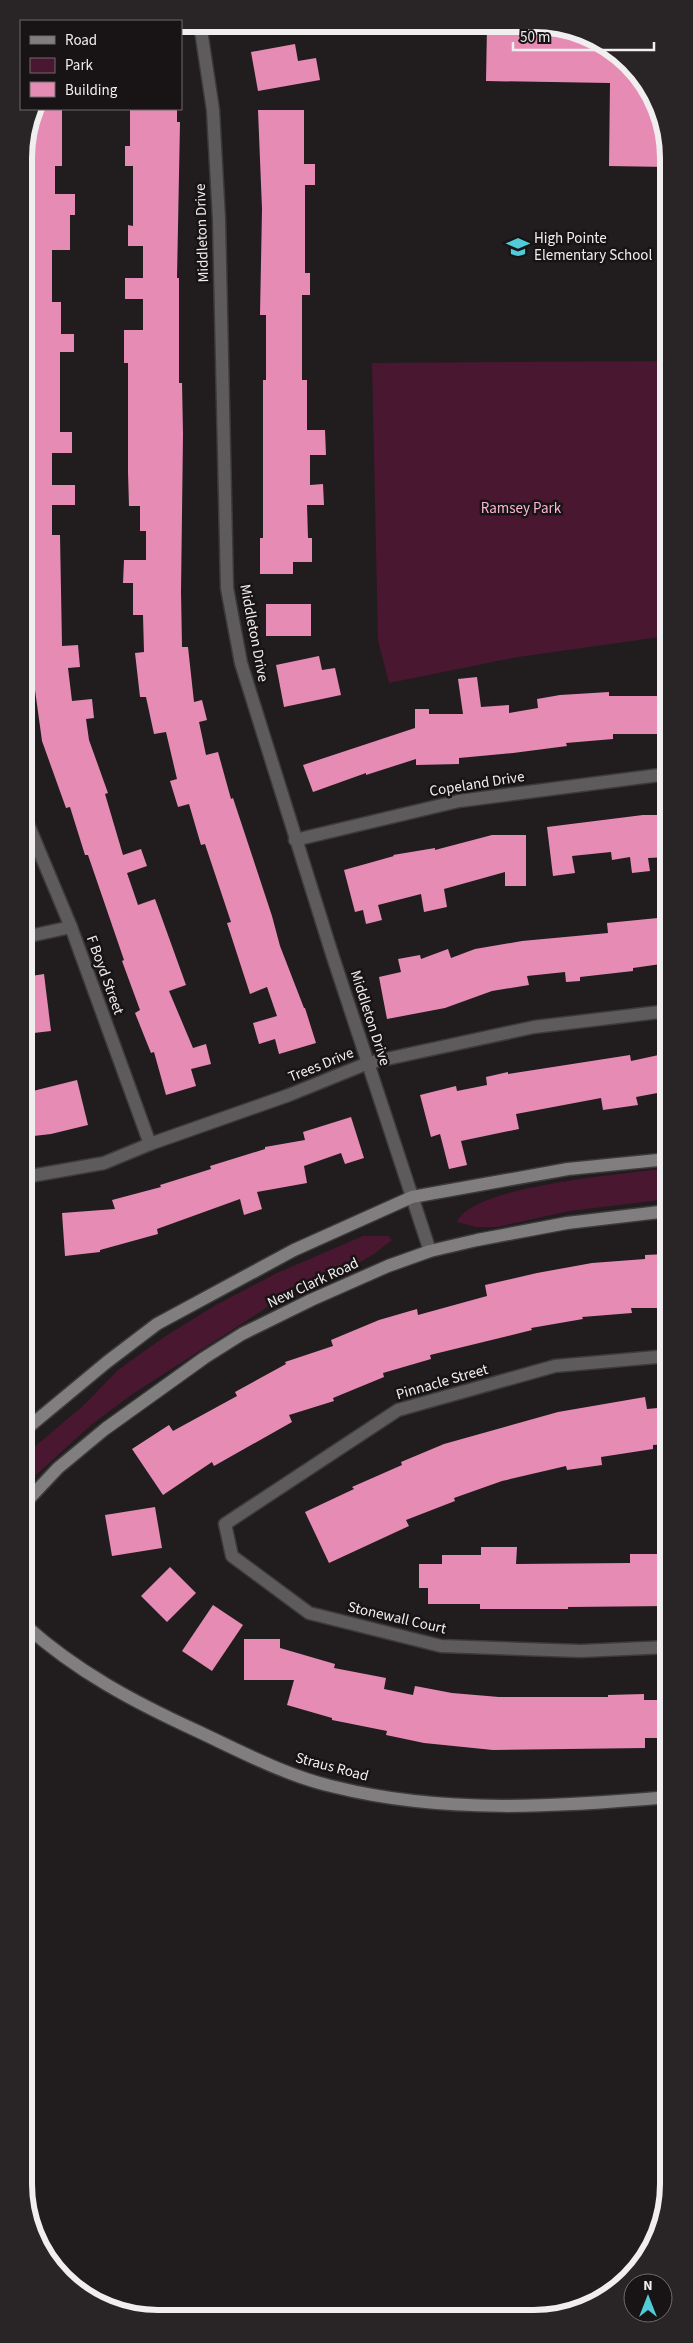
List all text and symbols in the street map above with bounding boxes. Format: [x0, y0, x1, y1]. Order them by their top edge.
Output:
legend [20, 20, 182, 110]
scale bar [513, 20, 654, 52]
text: 50 m [520, 27, 550, 48]
text: Road [65, 30, 97, 51]
text: Park [65, 55, 94, 76]
text: Building [65, 80, 118, 101]
street label: Middleton Drive [190, 183, 214, 283]
place label: High Pointe Elementary School [534, 228, 652, 266]
school or university icon: High Pointe Elementary School [505, 234, 531, 260]
park label: Ramsey Park [481, 498, 562, 519]
street label: Middleton Drive [234, 582, 274, 684]
street label: Copeland Drive [428, 766, 526, 802]
street label: F Boyd Street [81, 932, 129, 1018]
street label: Middleton Drive [345, 968, 395, 1068]
street label: Trees Drive [285, 1042, 357, 1088]
street label: New Clark Road [264, 1253, 362, 1313]
street label: Pinnacle Street [394, 1359, 490, 1405]
street label: Stonewall Court [346, 1596, 448, 1640]
street label: Straus Road [293, 1747, 371, 1787]
north arrow [623, 2273, 673, 2323]
text: N [643, 2276, 653, 2296]

